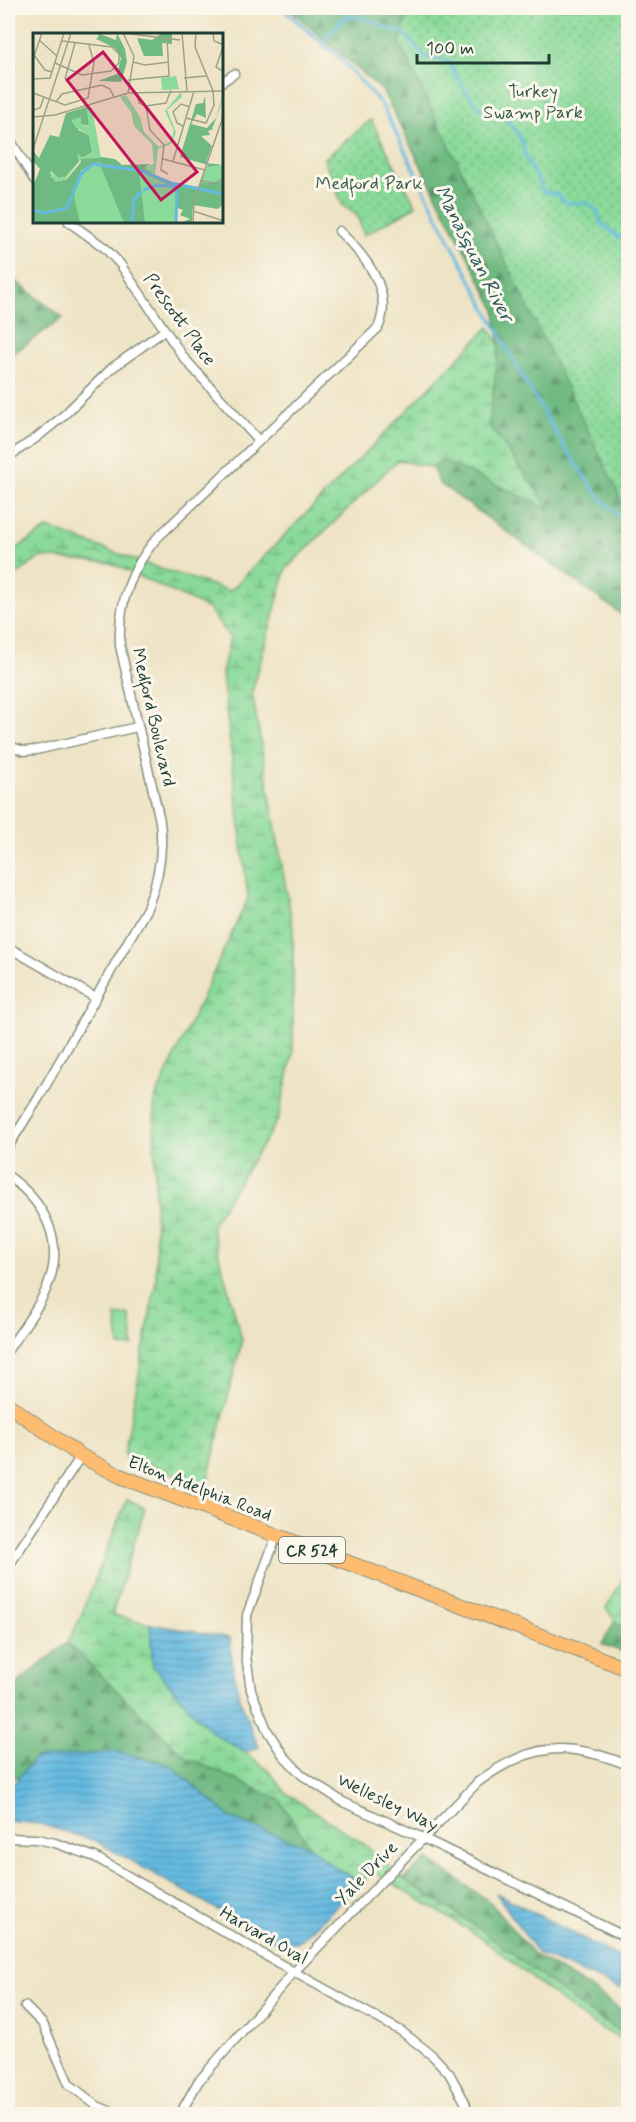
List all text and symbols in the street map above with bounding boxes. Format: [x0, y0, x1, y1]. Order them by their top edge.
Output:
scale bar [417, 27, 549, 65]
inset map [33, 33, 224, 224]
text: 100 m [426, 37, 474, 61]
park label: Turkey Swamp Park [483, 80, 583, 125]
park label: Medford Park [315, 172, 423, 198]
water label: Manasquan River [428, 181, 521, 329]
street label: Prescott Place [137, 268, 221, 371]
street label: Medford Boulevard [123, 646, 181, 789]
street label: Elton Adelphia Road [124, 1450, 275, 1527]
road number: CR 524 [279, 1537, 345, 1563]
street label: Wellesley Way [333, 1768, 442, 1838]
street label: Yale Drive [330, 1836, 403, 1911]
street label: Harvard Oval [215, 1901, 312, 1971]

